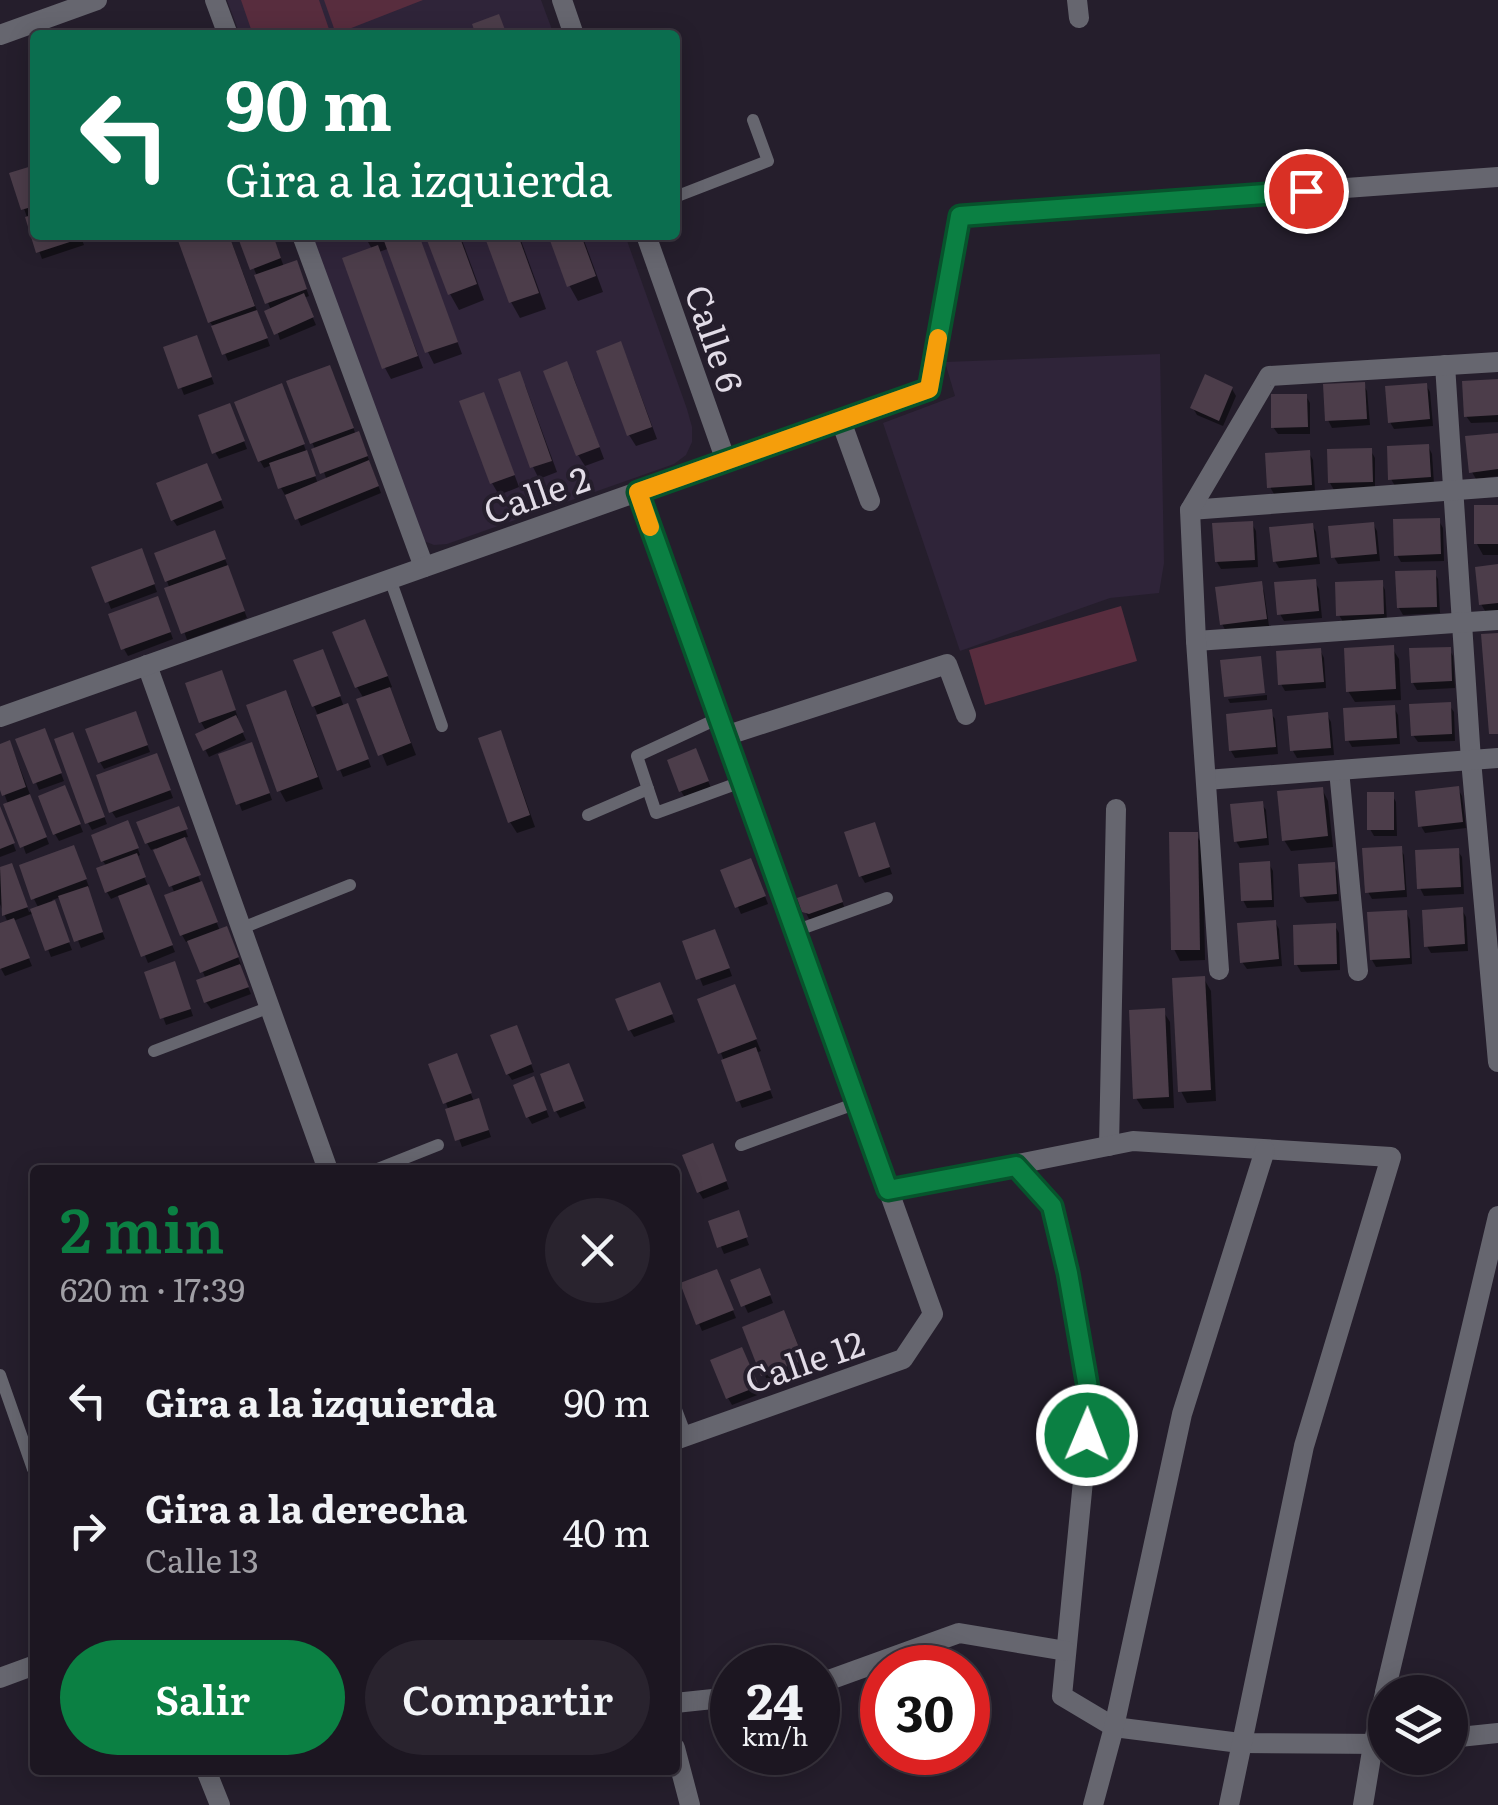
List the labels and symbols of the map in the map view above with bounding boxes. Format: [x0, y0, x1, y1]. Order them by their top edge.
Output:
pin [1264, 149, 1349, 234]
street label: Calle 6 [674, 278, 758, 398]
street label: Calle 2 [476, 451, 596, 535]
street label: Calle 12 [737, 1315, 871, 1405]
position arrow [1035, 1383, 1139, 1487]
speed limit sign: 30 [860, 1645, 990, 1775]

